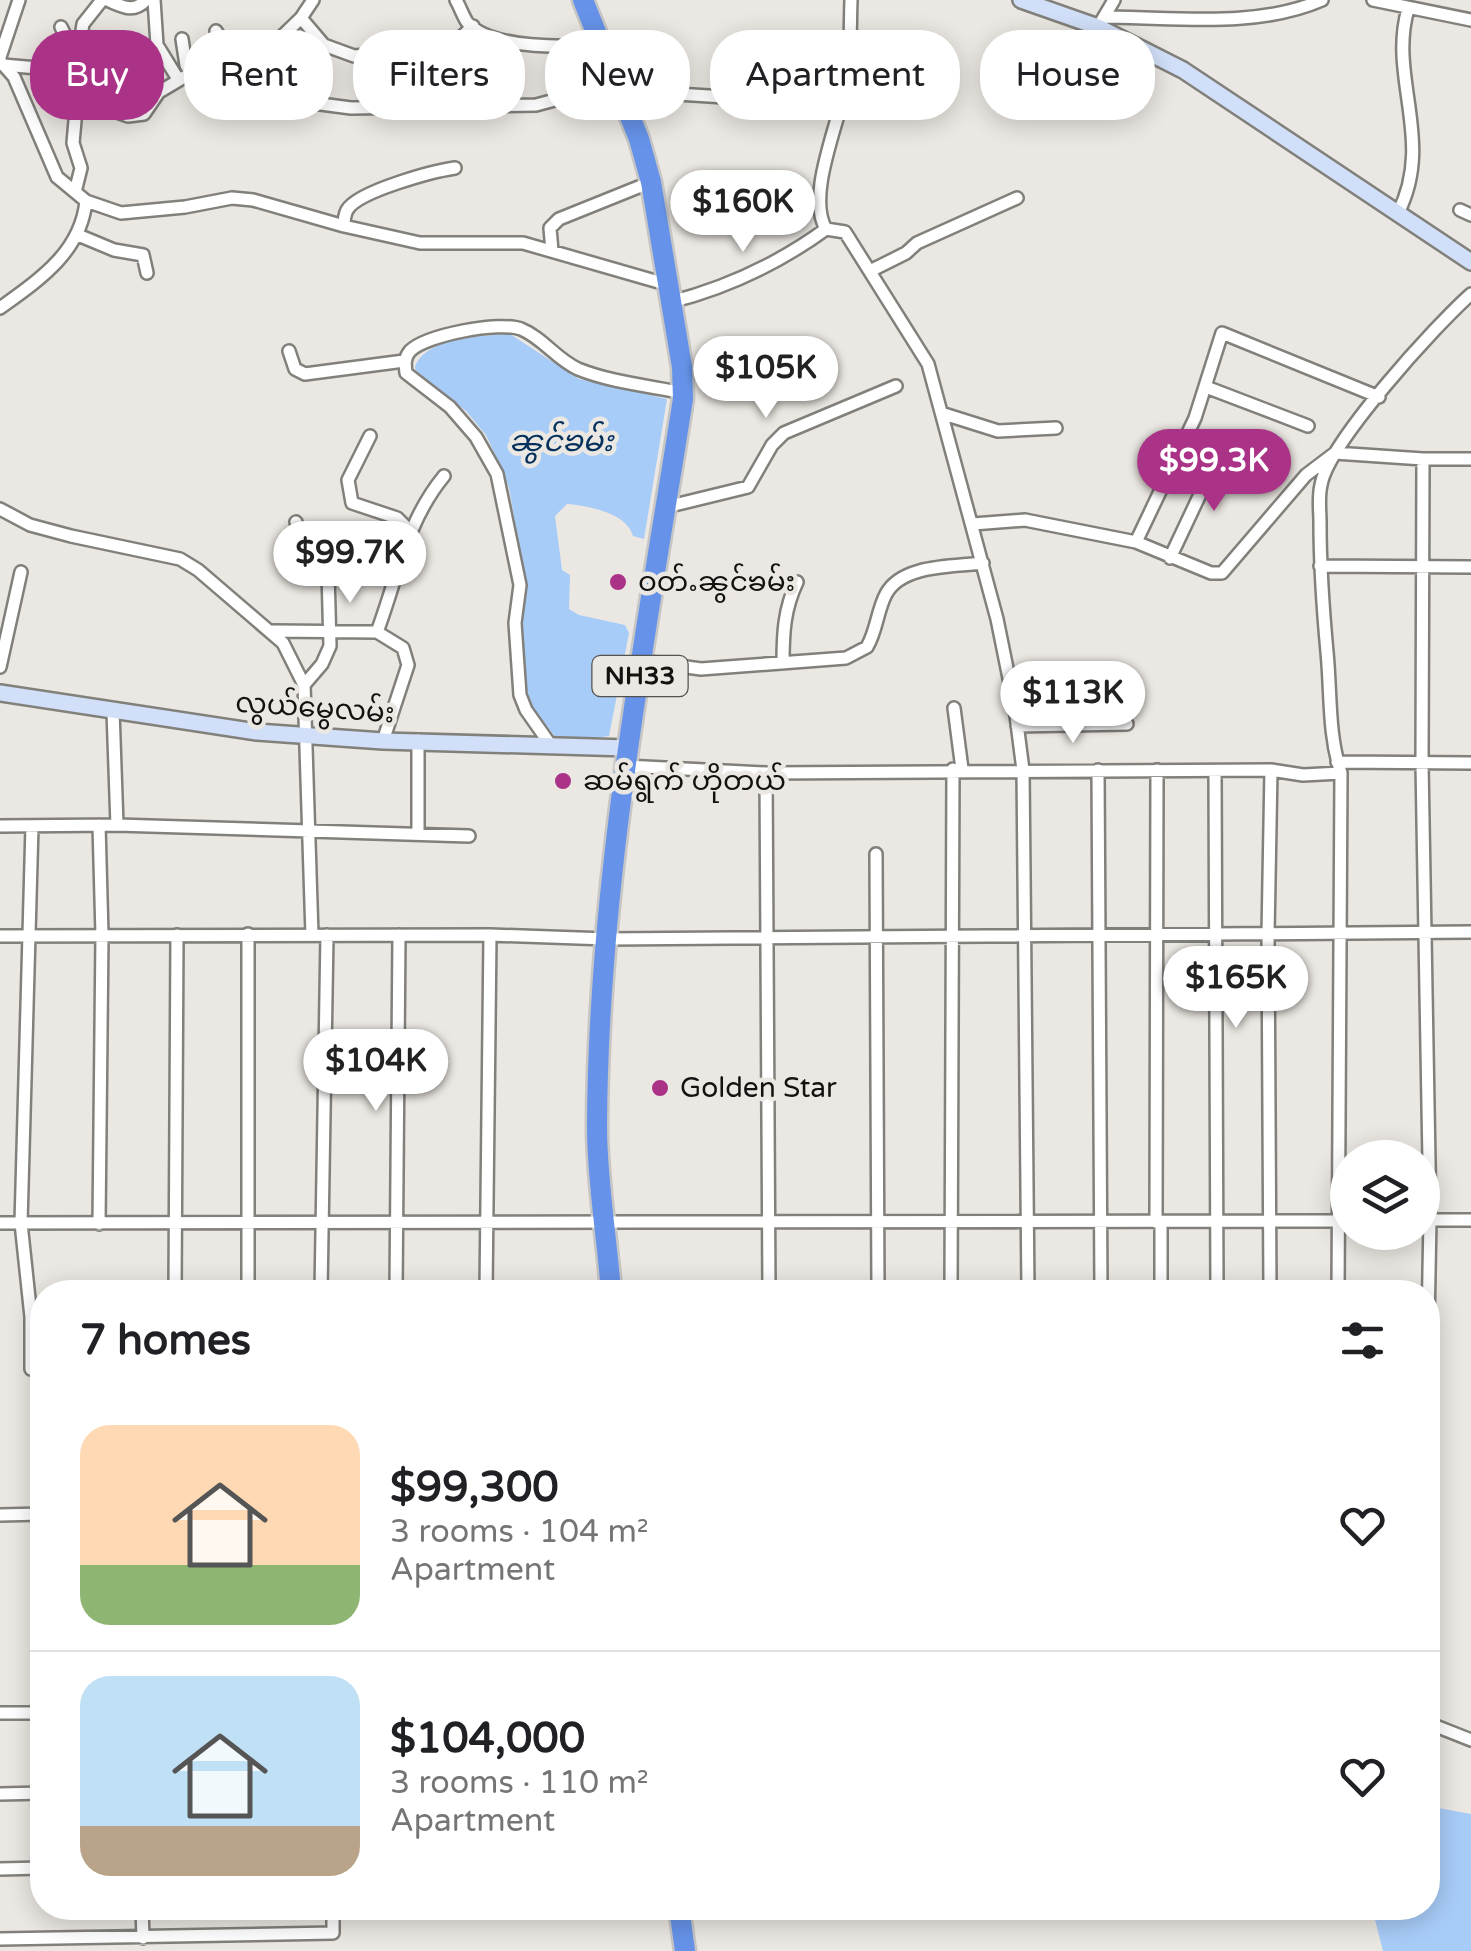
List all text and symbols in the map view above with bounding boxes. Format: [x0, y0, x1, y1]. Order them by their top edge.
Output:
chip: Buy [30, 30, 164, 120]
chip: Rent [184, 30, 333, 120]
chip: Filters [353, 30, 525, 120]
chip: New [545, 30, 690, 120]
chip: Apartment [710, 30, 960, 120]
chip: House [980, 30, 1155, 120]
pin: $160K [673, 170, 813, 255]
text: $160K [692, 183, 794, 221]
pin: $105K [696, 336, 836, 421]
text: $105K [715, 349, 817, 387]
water label: ၼွင်ၶမ်း [509, 420, 615, 464]
pin: $99.3K [1133, 429, 1295, 514]
text: $99.3K [1159, 442, 1269, 480]
pin: $99.7K [269, 521, 431, 606]
text: $99.7K [295, 534, 405, 572]
place label: ဝတ်ႉၼွင်ၶမ်း [638, 563, 795, 603]
marker: ဝတ်ႉၼွင်ၶမ်း [607, 571, 629, 593]
road number: NH33 [592, 656, 688, 696]
pin: $113K [1003, 661, 1143, 746]
text: $113K [1022, 674, 1124, 712]
street label: လွယ်မွေလမ်း [234, 683, 396, 735]
place label: ဆမ်ရွက် ဟိုတယ် [583, 762, 786, 803]
marker: ဆမ်ရွက် ဟိုတယ် [552, 770, 574, 792]
pin: $165K [1166, 946, 1306, 1031]
text: $165K [1185, 959, 1287, 997]
pin: $104K [306, 1029, 446, 1114]
text: $104K [325, 1042, 427, 1080]
place label: Golden Star [680, 1071, 837, 1105]
marker: Golden Star [649, 1077, 671, 1099]
map controls [1330, 1140, 1440, 1250]
button: layers [1330, 1140, 1440, 1250]
icon: filters [1335, 1313, 1390, 1368]
text: 7 homes [80, 1315, 251, 1366]
text: $99,300 [390, 1462, 559, 1513]
icon: home [160, 1465, 280, 1585]
icon: heart [1335, 1498, 1390, 1553]
text: 3 rooms · 104 m² [390, 1513, 649, 1551]
text: Apartment [390, 1551, 555, 1589]
text: $104,000 [390, 1713, 585, 1764]
icon: home [160, 1716, 280, 1836]
icon: heart [1335, 1749, 1390, 1804]
text: 3 rooms · 110 m² [390, 1764, 649, 1802]
text: Apartment [390, 1802, 555, 1840]

